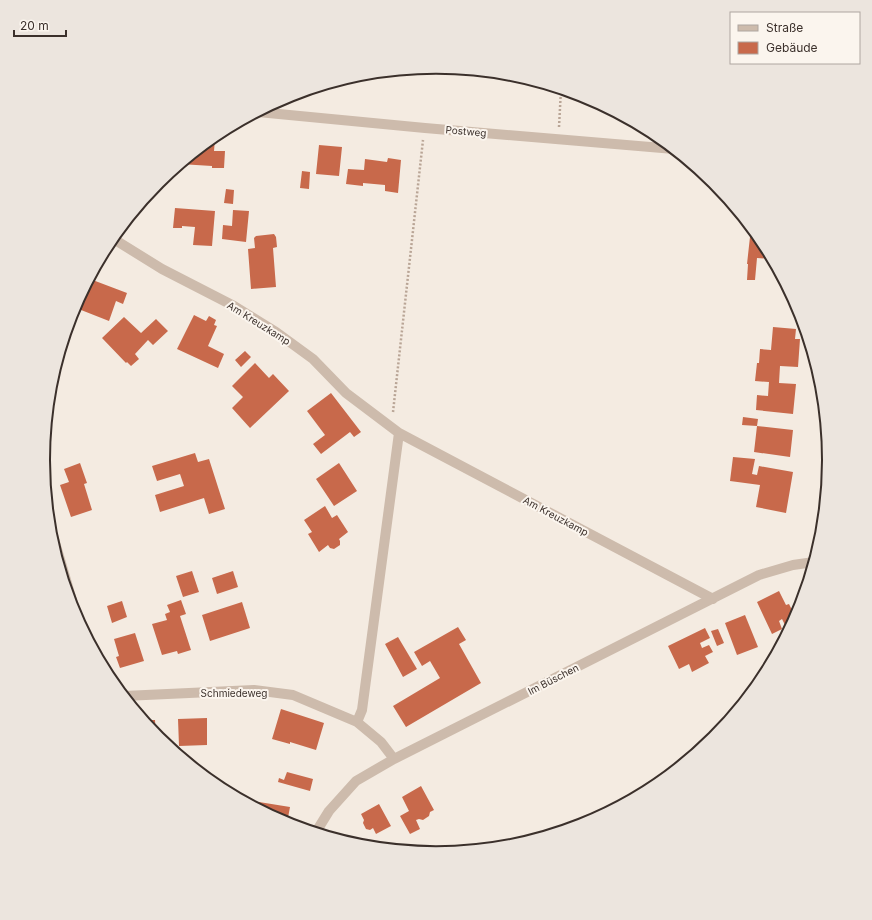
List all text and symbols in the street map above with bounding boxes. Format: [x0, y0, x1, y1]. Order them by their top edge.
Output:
scale bar [14, 12, 66, 38]
legend [730, 12, 860, 64]
text: 20 m [20, 18, 49, 33]
text: Straße [766, 20, 803, 35]
text: Gebäude [766, 40, 818, 55]
street label: Postweg [445, 123, 487, 139]
street label: Am Kreuzkamp [225, 299, 293, 347]
street label: Am Kreuzkamp [521, 494, 591, 538]
street label: Im Büschen [526, 661, 580, 697]
street label: Schmiedeweg [201, 687, 267, 699]

